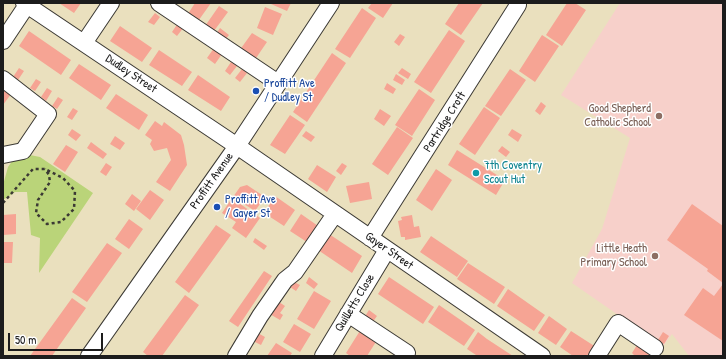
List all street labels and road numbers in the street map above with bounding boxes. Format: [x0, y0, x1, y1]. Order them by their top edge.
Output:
street label: Dudley Street [103, 52, 159, 96]
street label: Partridge Croft [421, 89, 469, 155]
street label: Proffitt Avenue [187, 150, 237, 212]
street label: Gayer Street [362, 229, 416, 273]
street label: Quilletts Close [332, 271, 378, 335]

